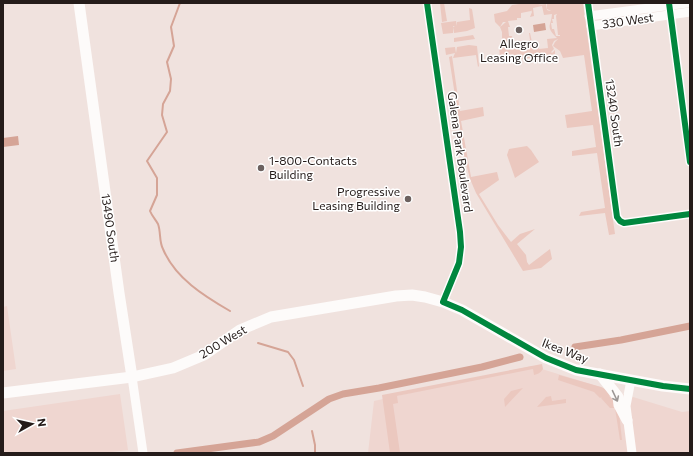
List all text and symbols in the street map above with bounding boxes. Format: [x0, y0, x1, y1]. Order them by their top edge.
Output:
street label: 330 West [601, 9, 655, 31]
marker: Allegro Leasing Office [514, 25, 524, 35]
place label: Allegro Leasing Office [480, 36, 558, 64]
street label: 13240 South [603, 78, 627, 148]
street label: Galena Park Boulevard [446, 90, 476, 213]
place label: 1-800-Contacts Building [269, 153, 357, 181]
marker: 1-800-Contacts Building [256, 163, 266, 173]
place label: Progressive Leasing Building [312, 184, 400, 212]
street label: 13490 South [99, 193, 123, 263]
marker: Progressive Leasing Building [403, 194, 413, 204]
street label: 200 West [196, 322, 249, 361]
street label: Ikea Way [540, 335, 590, 365]
one-way arrow [612, 390, 619, 402]
north arrow [12, 404, 52, 444]
text: N [35, 418, 49, 428]

